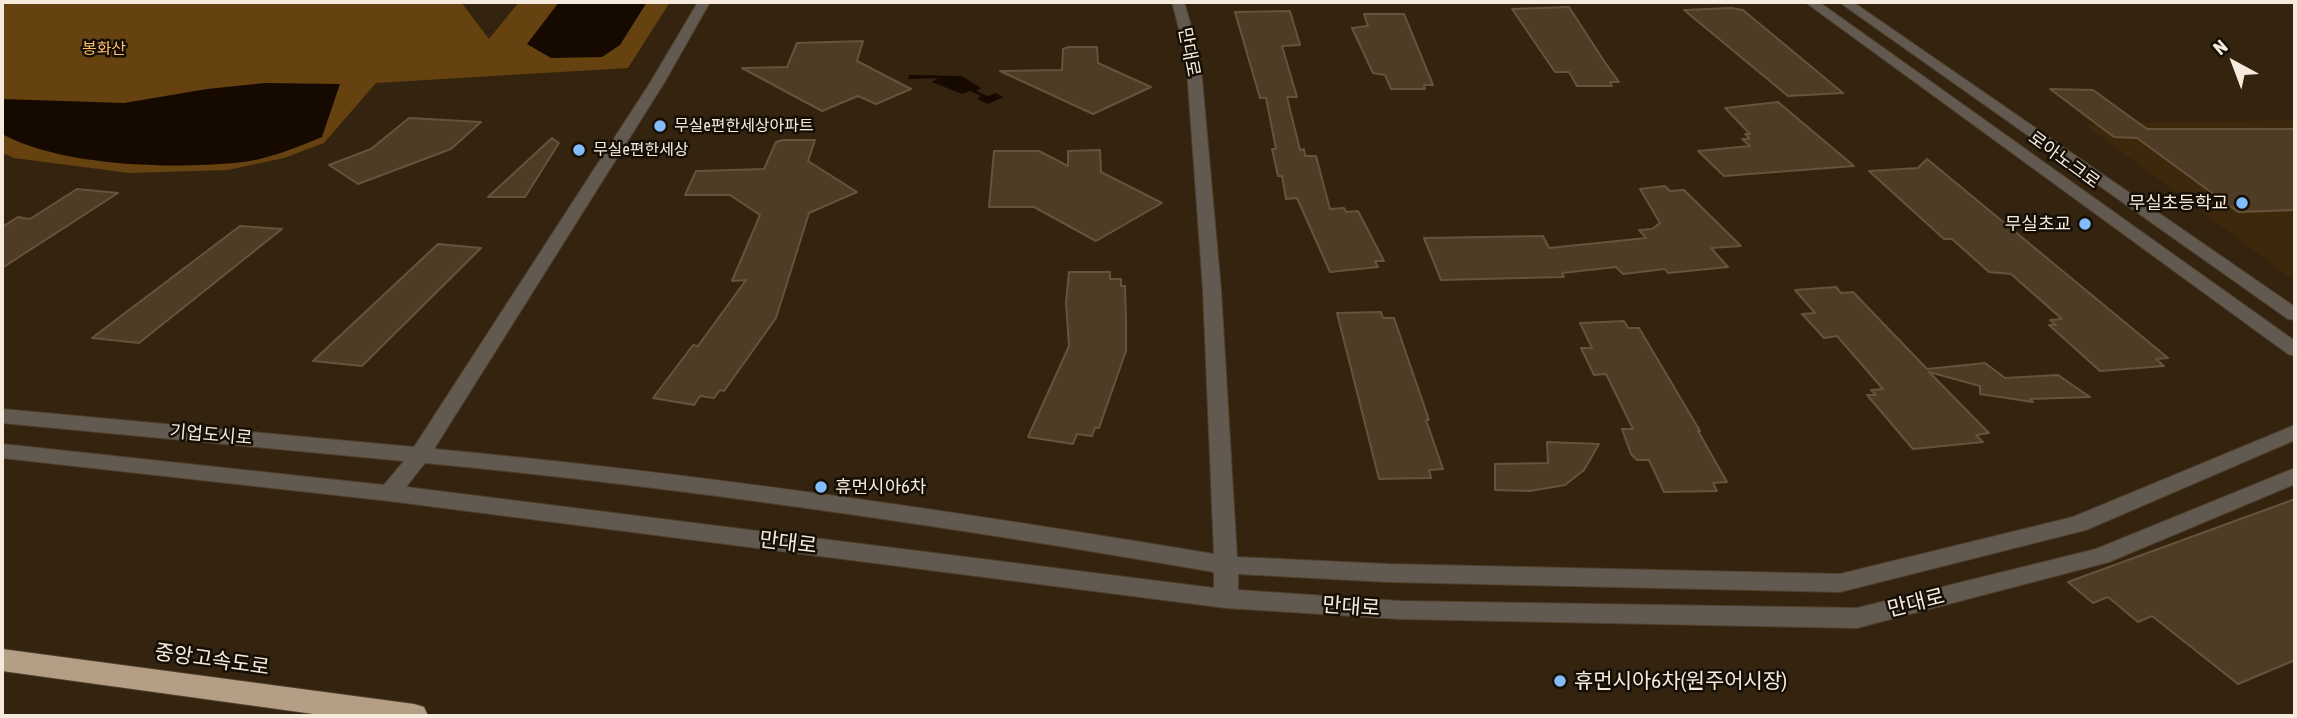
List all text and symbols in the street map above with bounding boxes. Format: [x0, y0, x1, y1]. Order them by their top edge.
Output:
street label: 만대로 [1174, 26, 1204, 78]
north arrow [2199, 28, 2269, 98]
text: N [2209, 35, 2232, 59]
park label: 봉화산 [82, 39, 126, 59]
place label: 무실e편한세상아파트 [674, 116, 814, 136]
marker: 무실e편한세상아파트 [652, 118, 668, 134]
street label: 로아노크로 [2024, 127, 2104, 193]
place label: 무실e편한세상 [593, 140, 689, 160]
marker: 무실e편한세상 [571, 142, 587, 158]
place label: 무실초등학교 [2129, 192, 2228, 214]
marker: 무실초등학교 [2234, 195, 2250, 211]
place label: 무실초교 [2005, 213, 2071, 235]
marker: 무실초교 [2077, 216, 2093, 232]
street label: 기업도시로 [169, 421, 253, 449]
place label: 휴먼시아6차 [835, 476, 926, 498]
marker: 휴먼시아6차 [813, 479, 829, 495]
street label: 만대로 [758, 527, 818, 559]
street label: 만대로 [1885, 584, 1947, 622]
street label: 만대로 [1321, 592, 1381, 622]
street label: 중앙고속도로 [153, 639, 271, 681]
place label: 휴먼시아6차(원주어시장) [1574, 668, 1787, 694]
marker: 휴먼시아6차(원주어시장) [1552, 673, 1568, 689]

